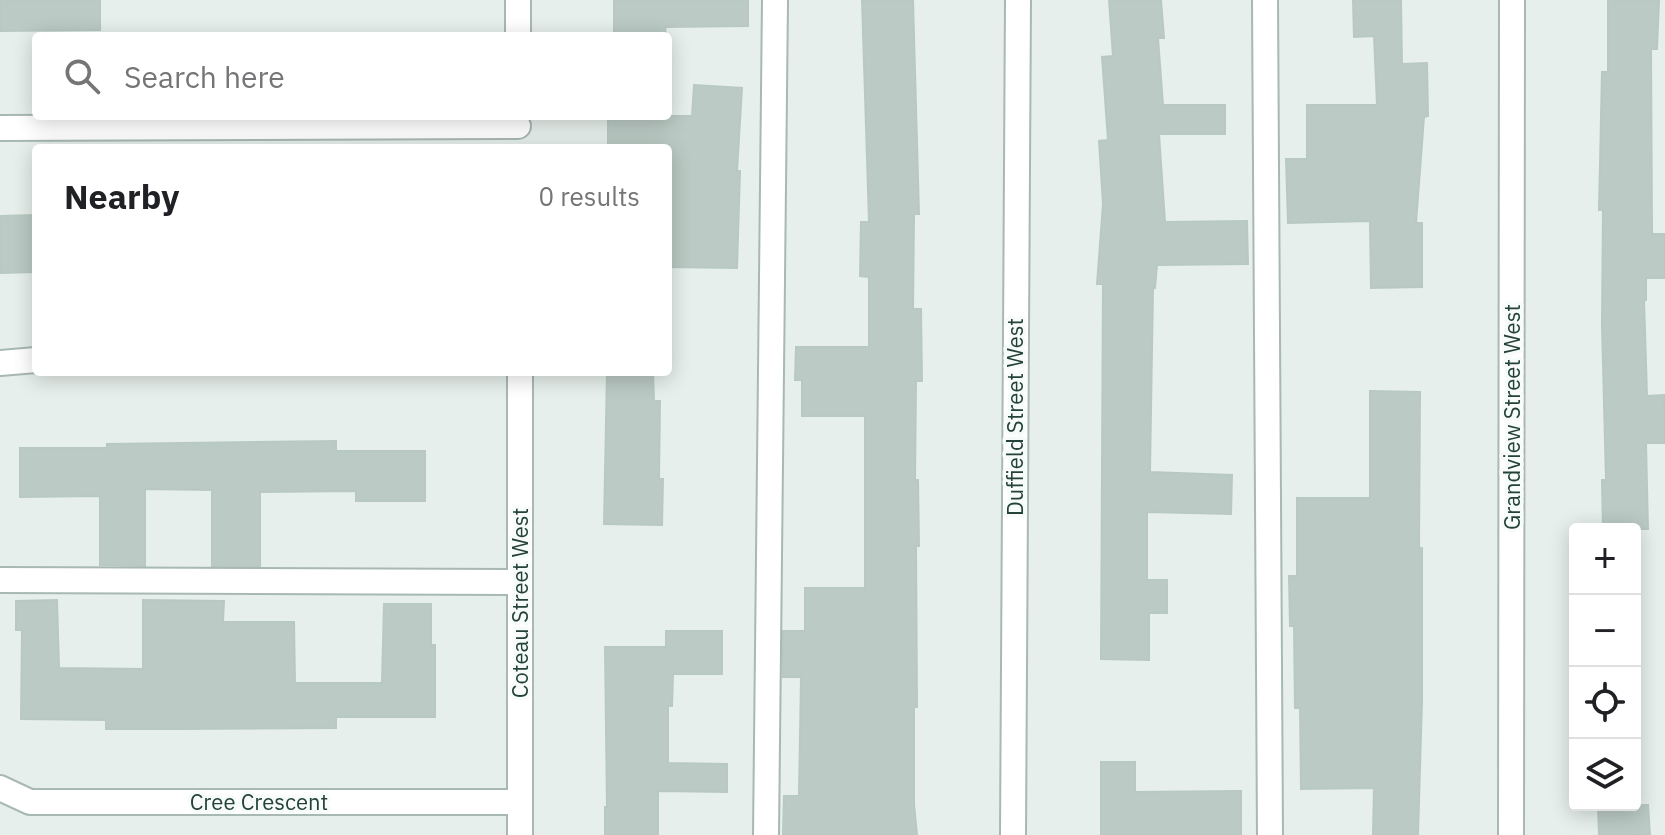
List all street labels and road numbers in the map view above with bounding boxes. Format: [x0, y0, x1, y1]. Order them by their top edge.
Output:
street label: Grandview Street West [1497, 304, 1526, 530]
street label: Duffield Street West [1000, 318, 1029, 516]
street label: Coteau Street West [505, 508, 534, 698]
street label: Cree Crescent [190, 787, 328, 816]

